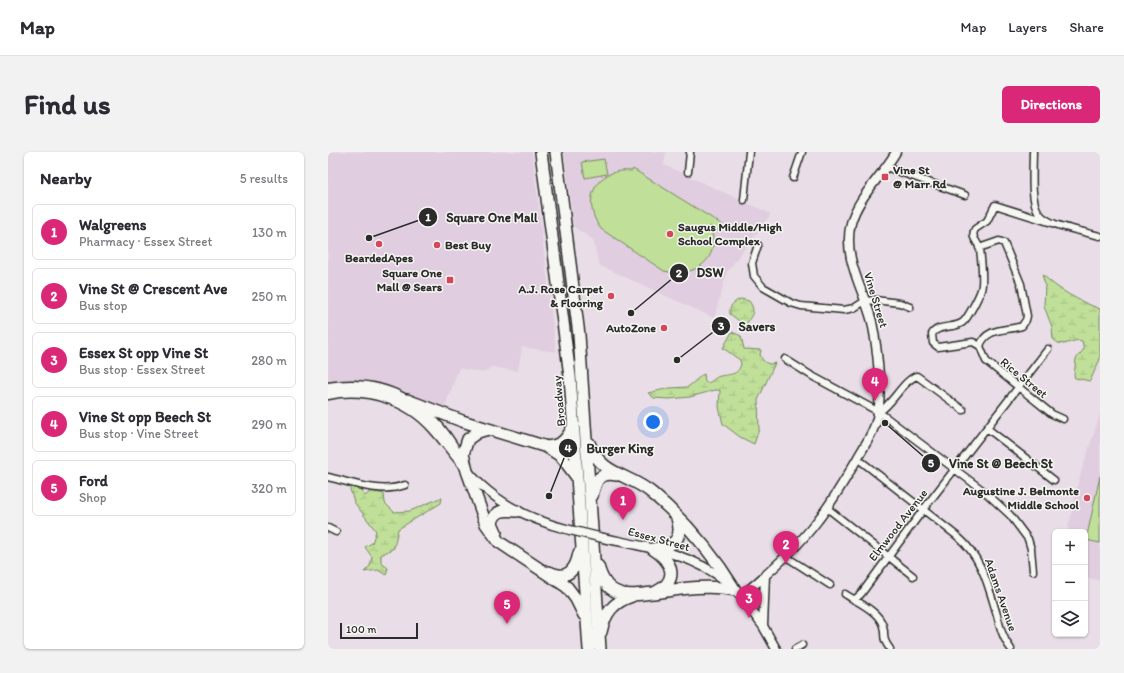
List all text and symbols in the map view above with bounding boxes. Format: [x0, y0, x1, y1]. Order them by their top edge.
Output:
text: Map [20, 16, 55, 39]
text: Map [961, 19, 986, 36]
text: Layers [1008, 19, 1047, 36]
text: Share [1069, 19, 1104, 36]
button: Directions [1002, 86, 1100, 123]
text: Find us [24, 87, 111, 121]
place label: Vine St @ Marr Rd [893, 163, 947, 191]
text: Nearby [40, 168, 92, 188]
text: 5 results [240, 171, 288, 186]
marker: Vine St @ Marr Rd [880, 172, 890, 182]
callout: Square One Mall [418, 205, 546, 230]
text: 1 [425, 210, 431, 224]
text: Square One Mall [446, 210, 538, 226]
text: Walgreens [79, 216, 146, 234]
place label: Saugus Middle/High School Complex [678, 220, 783, 249]
text: 1 [51, 225, 57, 240]
text: 130 m [252, 225, 287, 240]
marker: Saugus Middle/High School Complex [665, 229, 675, 239]
text: Pharmacy · Essex Street [79, 234, 212, 249]
place label: Best Buy [445, 238, 491, 253]
marker: BeardedApes [374, 239, 384, 249]
marker: Best Buy [432, 240, 442, 250]
place label: BeardedApes [345, 251, 414, 266]
callout: DSW [669, 260, 732, 285]
text: DSW [696, 265, 724, 280]
place label: Square One Mall @ Sears [377, 266, 443, 294]
text: 2 [676, 266, 683, 280]
street label: Vine Street [861, 271, 891, 330]
marker: Square One Mall @ Sears [445, 275, 455, 285]
text: Vine St @ Crescent Ave [79, 280, 227, 298]
place label: A.J. Rose Carpet & Flooring [517, 282, 604, 311]
text: 2 [51, 289, 57, 304]
text: 250 m [251, 289, 287, 304]
marker: A.J. Rose Carpet & Flooring [606, 291, 616, 301]
text: Bus stop [79, 298, 127, 313]
callout: Savers [711, 314, 784, 339]
text: 3 [718, 319, 725, 333]
text: Savers [739, 319, 776, 334]
place label: AutoZone [605, 321, 656, 335]
marker: AutoZone [659, 323, 669, 333]
text: Essex St opp Vine St [79, 344, 208, 362]
text: 3 [50, 353, 58, 368]
text: 280 m [251, 353, 287, 368]
street label: Rice Street [998, 355, 1051, 401]
text: Bus stop · Essex Street [79, 362, 205, 377]
pin: 4 [862, 368, 888, 401]
street label: Broadway [550, 375, 568, 427]
text: Vine St opp Beech St [79, 408, 211, 426]
your location [643, 412, 663, 432]
text: 4 [50, 417, 58, 432]
text: 290 m [251, 417, 287, 432]
text: Bus stop · Vine Street [79, 426, 199, 441]
callout: Burger King [558, 436, 661, 461]
text: 4 [564, 441, 572, 455]
text: Burger King [586, 441, 654, 457]
callout: Vine St @ Beech St [921, 451, 1061, 476]
text: 5 [928, 456, 935, 470]
text: Vine St @ Beech St [949, 456, 1053, 471]
text: Ford [79, 472, 108, 490]
text: 5 [51, 481, 57, 496]
text: 320 m [251, 481, 287, 496]
place label: Augustine J. Belmonte Middle School [962, 484, 1080, 512]
street label: Elmwood Avenue [866, 486, 931, 564]
pin: 1 [610, 487, 636, 520]
text: Shop [79, 490, 106, 505]
marker: Augustine J. Belmonte Middle School [1082, 493, 1092, 503]
street label: Essex Street [627, 524, 692, 554]
map controls [1052, 529, 1088, 637]
button: + [1052, 529, 1088, 565]
pin: 2 [773, 531, 799, 564]
street label: Adams Avenue [982, 557, 1020, 633]
button: − [1052, 565, 1088, 601]
pin: 3 [736, 585, 762, 618]
pin: 5 [494, 591, 520, 624]
button: layers [1052, 601, 1088, 637]
scale bar [340, 621, 418, 640]
text: 100 m [346, 623, 376, 636]

